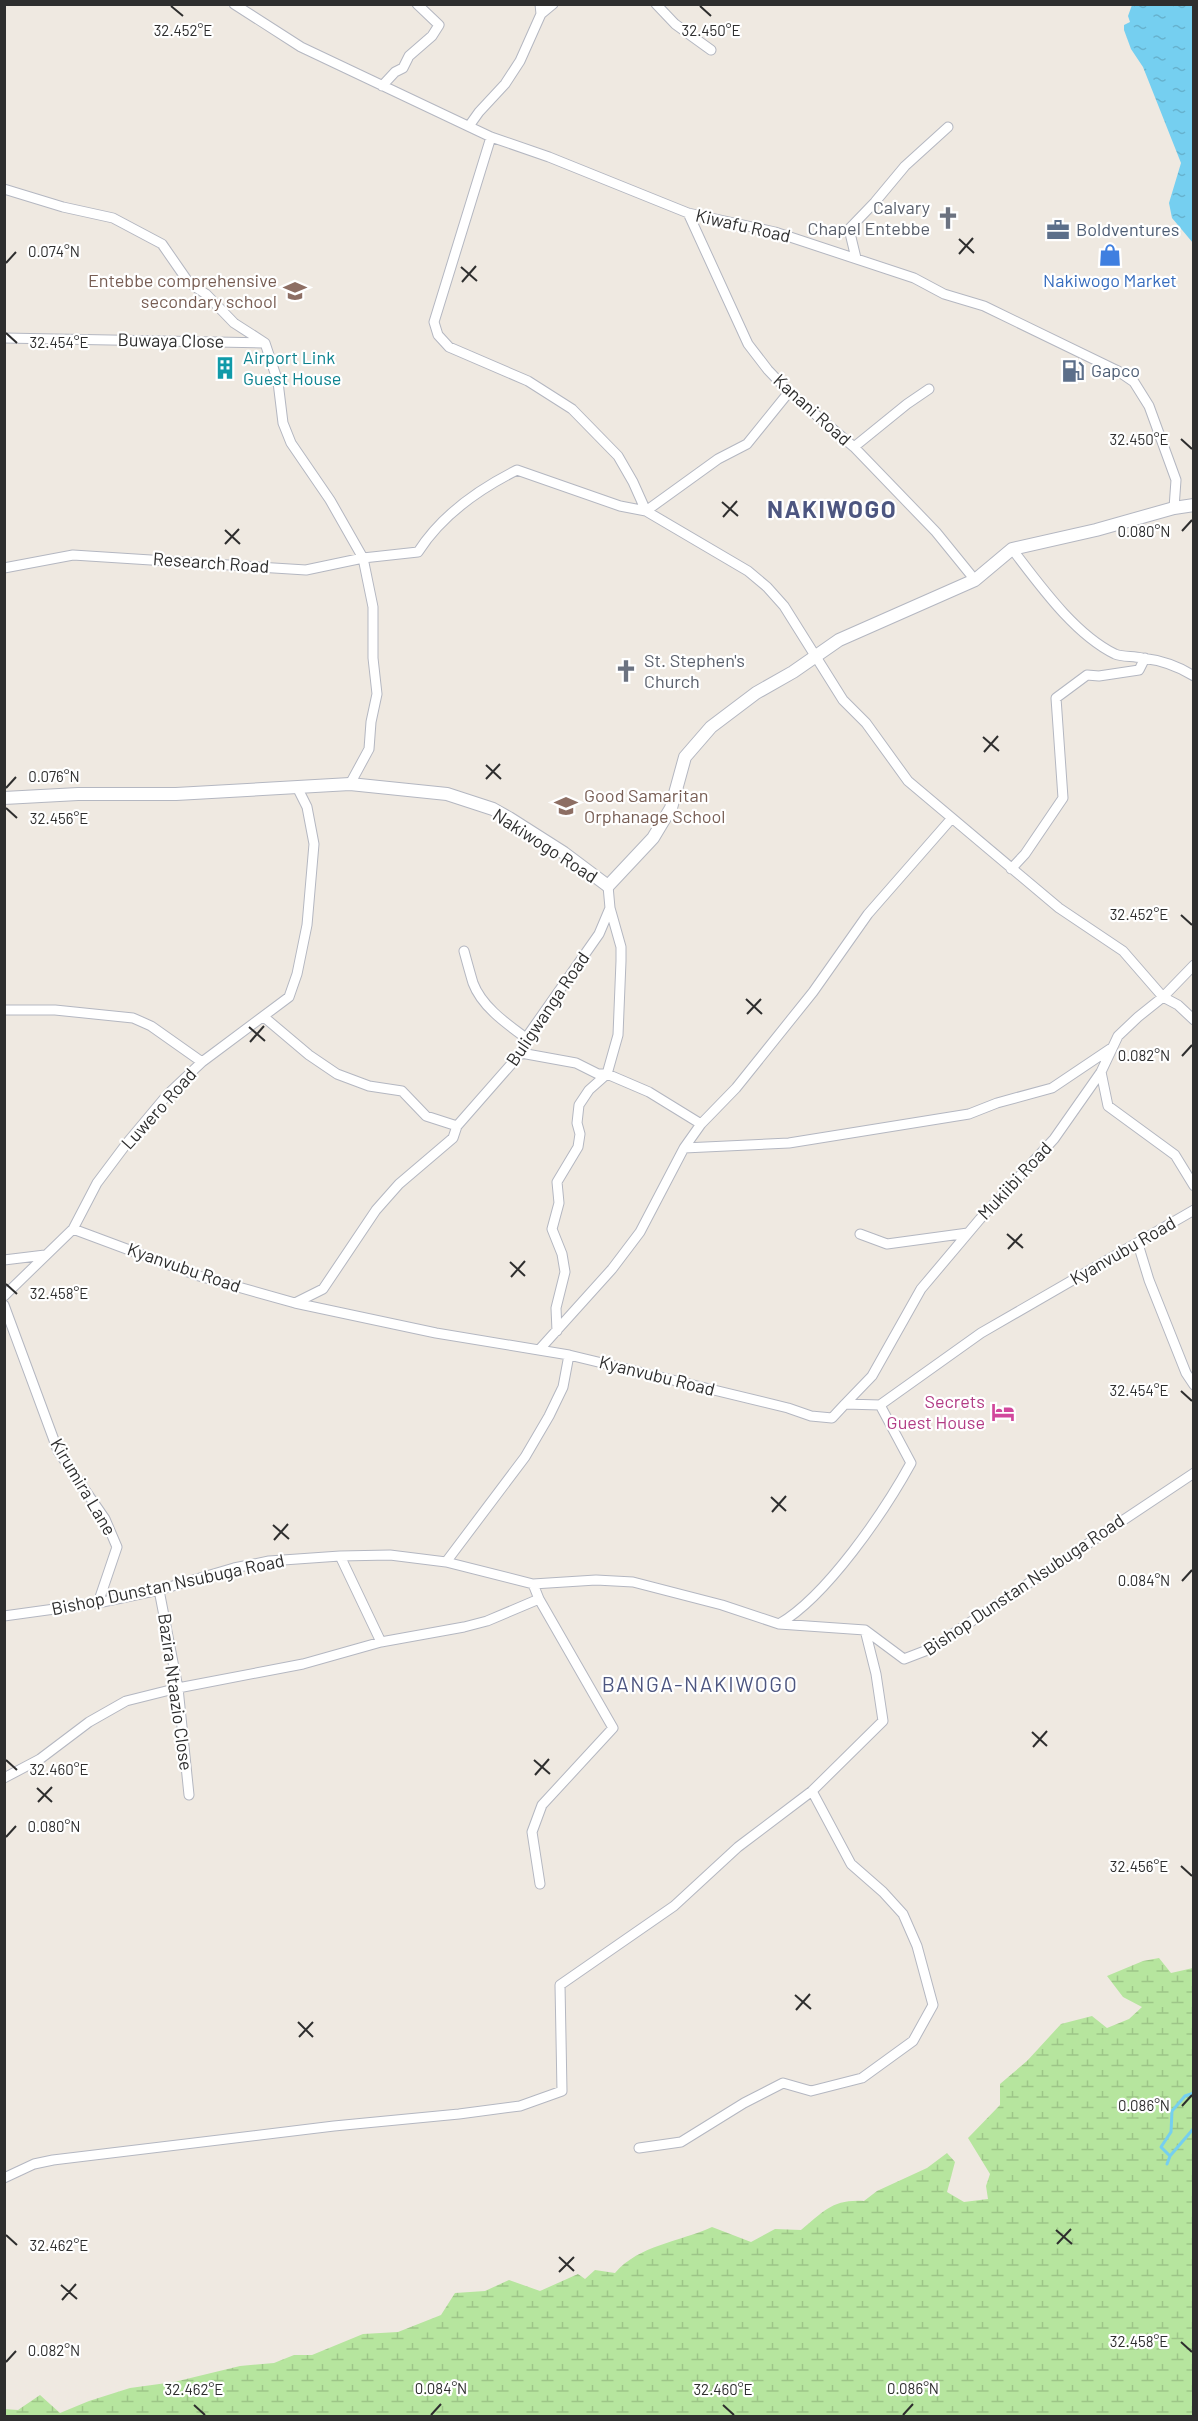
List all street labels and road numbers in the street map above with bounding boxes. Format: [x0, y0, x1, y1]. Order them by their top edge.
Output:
street label: Kiwafu Road [694, 203, 793, 247]
street label: Buwaya Close [118, 328, 224, 352]
street label: Kanani Road [769, 369, 856, 450]
street label: Research Road [152, 547, 270, 577]
street label: Nakiwogo Road [489, 803, 602, 887]
street label: Buligwanga Road [501, 947, 593, 1070]
street label: Luwero Road [116, 1063, 200, 1154]
street label: Mukiibi Road [973, 1137, 1056, 1224]
street label: Kyanvubu Road [1066, 1211, 1179, 1289]
street label: Kyanvubu Road [125, 1237, 244, 1297]
street label: Kyanvubu Road [597, 1350, 717, 1400]
street label: Kirumira Lane [46, 1434, 121, 1539]
street label: Bishop Dunstan Nsubuga Road [919, 1509, 1128, 1660]
street label: Bishop Dunstan Nsubuga Road [49, 1549, 286, 1619]
street label: Bazira Ntaazio Close [154, 1612, 198, 1772]

